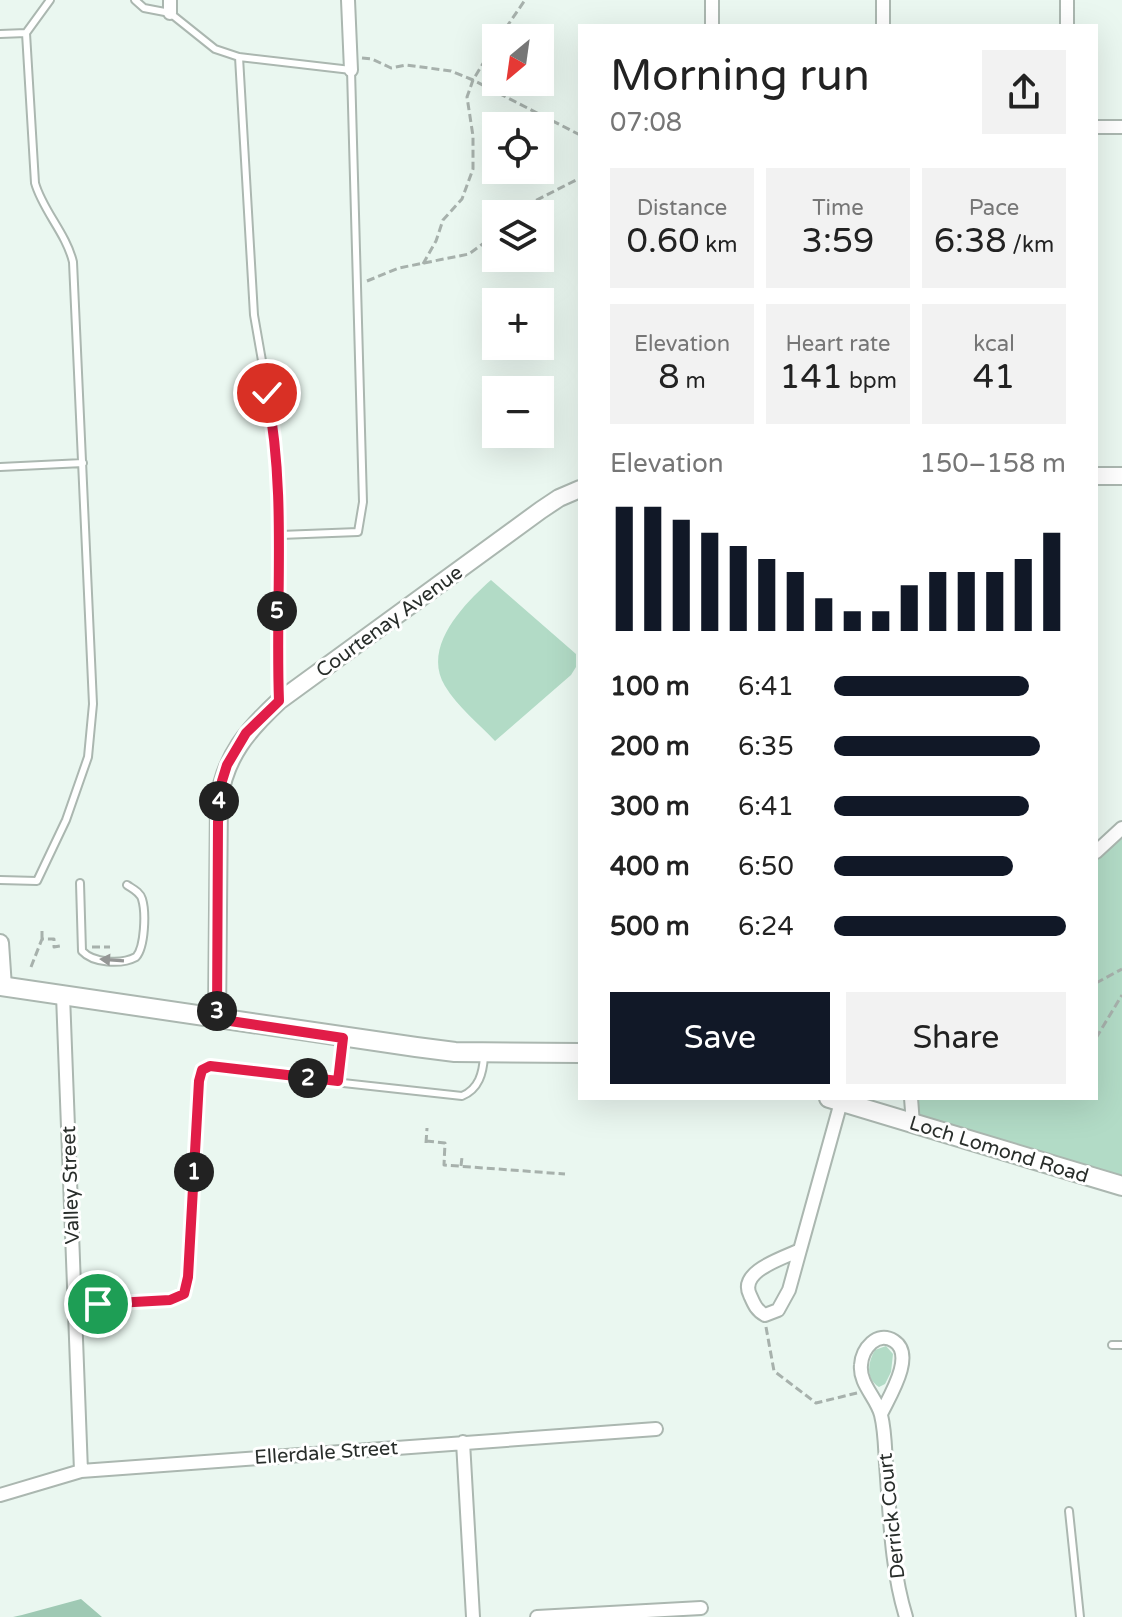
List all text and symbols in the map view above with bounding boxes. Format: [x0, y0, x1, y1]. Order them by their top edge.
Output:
north arrow [482, 24, 554, 96]
map controls [482, 24, 554, 448]
text: Morning run [610, 50, 870, 103]
button: share [982, 50, 1066, 134]
text: 07:08 [610, 107, 682, 138]
button: locate [482, 112, 554, 184]
text: Distance [637, 195, 727, 221]
text: Time [812, 195, 864, 221]
text: Pace [969, 195, 1019, 221]
button: layers [482, 200, 554, 272]
text: 0.60 [627, 221, 700, 262]
text: 3:59 [802, 221, 874, 262]
text: 6:38 [934, 221, 1007, 262]
text: km [700, 232, 737, 258]
text: /km [1007, 232, 1054, 258]
button: + [482, 288, 554, 360]
text: Elevation [634, 331, 730, 357]
text: Heart rate [786, 331, 890, 357]
text: kcal [973, 331, 1015, 357]
text: 8 [658, 357, 680, 398]
text: 141 [779, 357, 843, 398]
text: 41 [973, 357, 1015, 398]
pin [233, 359, 301, 427]
text: m [680, 368, 706, 394]
text: bpm [843, 368, 897, 394]
icon: check [245, 371, 289, 415]
button: − [482, 376, 554, 448]
text: Elevation [610, 448, 724, 479]
text: 150–158 m [920, 448, 1066, 479]
street label: Courtenay Avenue [312, 561, 467, 683]
pin: 5 [257, 591, 297, 631]
text: 5 [270, 598, 284, 624]
text: 100 m [610, 671, 690, 702]
text: 6:41 [738, 671, 794, 702]
text: 200 m [610, 731, 690, 762]
text: 6:35 [738, 731, 794, 762]
pin: 4 [199, 781, 239, 821]
text: 4 [212, 788, 226, 814]
text: 300 m [610, 791, 690, 822]
text: 6:41 [738, 791, 794, 822]
text: 400 m [610, 851, 690, 882]
text: 6:50 [738, 851, 794, 882]
text: 500 m [610, 911, 690, 942]
text: 6:24 [738, 911, 794, 942]
one-way arrow [99, 953, 124, 966]
pin: 3 [197, 991, 237, 1031]
button: Save [610, 992, 830, 1084]
button: Share [846, 992, 1066, 1084]
text: 3 [210, 998, 224, 1024]
pin: 2 [288, 1058, 328, 1098]
text: 2 [301, 1065, 315, 1091]
street label: Loch Lomond Road [906, 1111, 1091, 1189]
street label: Valley Street [57, 1125, 85, 1245]
pin: 1 [174, 1152, 214, 1192]
text: 1 [187, 1159, 201, 1185]
pin [64, 1270, 132, 1338]
icon: arrive [76, 1282, 120, 1326]
street label: Ellerdale Street [253, 1436, 399, 1470]
street label: Derrick Court [873, 1452, 911, 1580]

